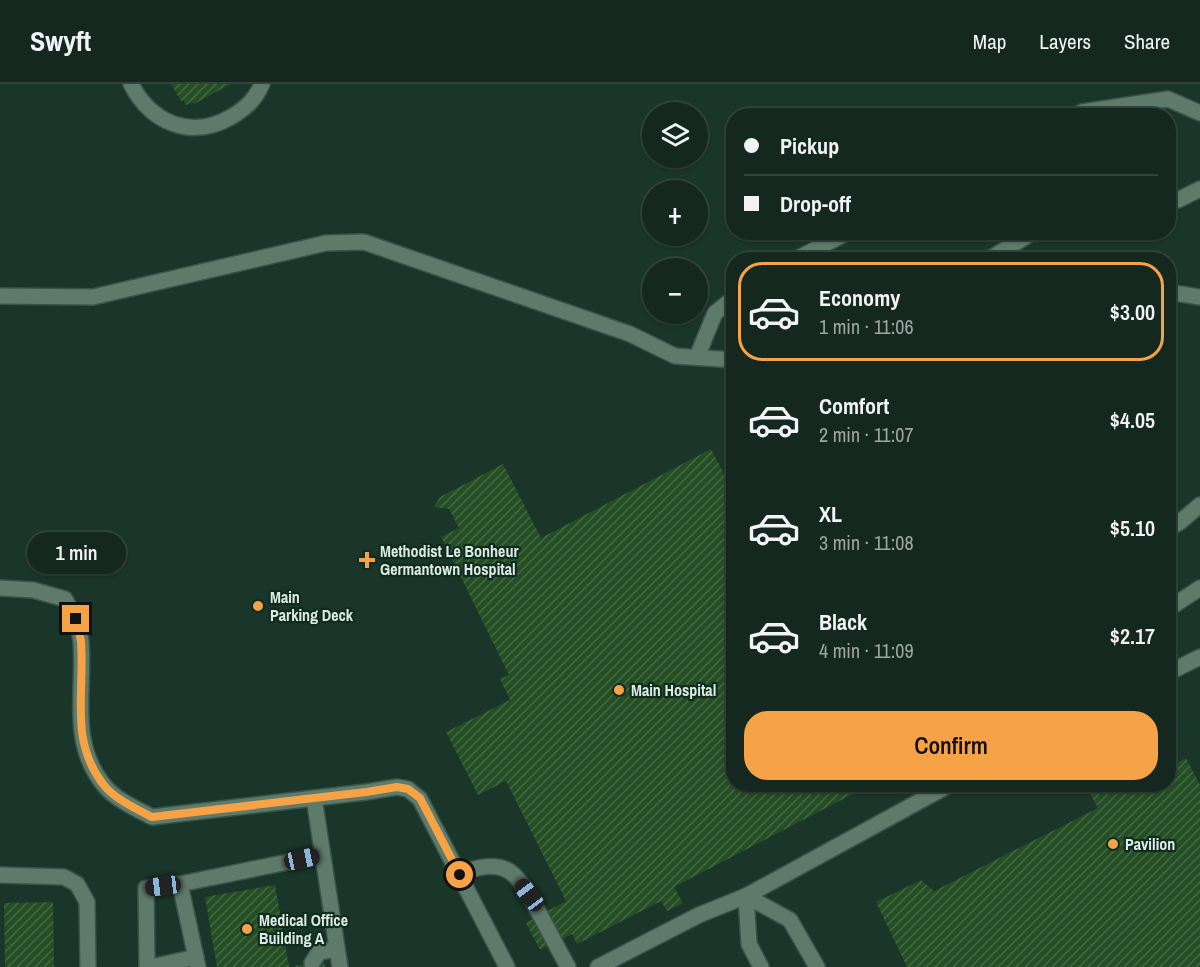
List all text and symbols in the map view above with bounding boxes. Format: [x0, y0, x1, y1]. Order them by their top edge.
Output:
text: Swyft [30, 22, 91, 60]
text: Map [973, 27, 1006, 56]
text: Layers [1039, 27, 1091, 56]
text: Share [1124, 27, 1170, 56]
map controls [642, 102, 708, 324]
button: layers [642, 102, 708, 168]
text: Pickup [780, 131, 839, 161]
button: + [642, 180, 708, 246]
text: Drop-off [780, 189, 851, 219]
button: − [642, 258, 708, 324]
text: Economy [819, 283, 900, 313]
icon: car [747, 285, 801, 339]
text: $3.00 [1110, 297, 1155, 327]
text: 1 min · 11:06 [819, 313, 914, 340]
text: Comfort [819, 391, 889, 421]
icon: car [747, 393, 801, 447]
text: $4.05 [1110, 405, 1155, 435]
text: 2 min · 11:07 [819, 421, 914, 448]
text: XL [819, 499, 842, 529]
icon: car [747, 501, 801, 555]
text: $5.10 [1110, 513, 1155, 543]
text: 3 min · 11:08 [819, 529, 914, 556]
callout: 1 min [26, 532, 125, 574]
text: 1 min [55, 539, 98, 566]
place label: Methodist Le Bonheur Germantown Hospital [380, 540, 519, 580]
marker: Methodist Le Bonheur Germantown Hospital [358, 551, 376, 569]
place label: Main Parking Deck [270, 586, 354, 626]
marker: Main Parking Deck [251, 599, 265, 613]
route end [62, 605, 89, 632]
text: Black [819, 607, 867, 637]
icon: car [747, 609, 801, 663]
text: $2.17 [1110, 621, 1155, 651]
text: 4 min · 11:09 [819, 637, 914, 664]
place label: Main Hospital [631, 679, 716, 701]
marker: Main Hospital [612, 683, 626, 697]
button: Confirm [744, 711, 1158, 780]
place label: Pavilion [1125, 833, 1175, 855]
marker: Pavilion [1106, 837, 1120, 851]
car [283, 846, 321, 872]
route start [446, 861, 473, 888]
car [144, 875, 182, 897]
car [511, 875, 547, 915]
place label: Medical Office Building A [259, 909, 348, 949]
marker: Medical Office Building A [240, 922, 254, 936]

